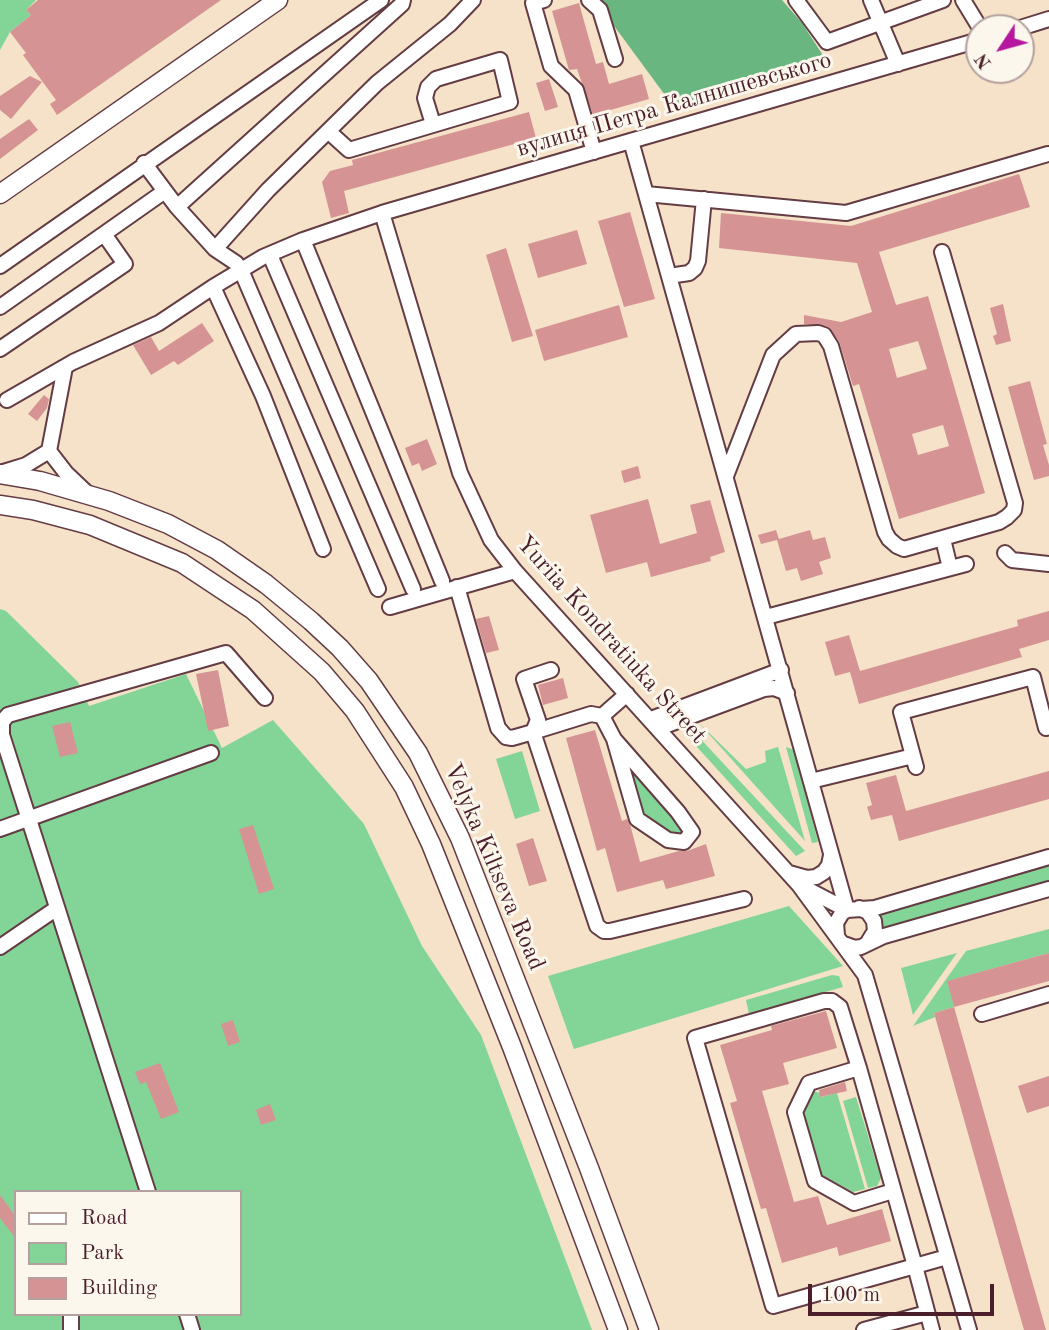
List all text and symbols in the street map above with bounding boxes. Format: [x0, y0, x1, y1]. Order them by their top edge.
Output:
north arrow [965, 14, 1035, 84]
street label: вулиця Петра Калнишевського [513, 46, 835, 164]
text: N [972, 49, 996, 72]
street label: Yuriia Kondratiuka Street [510, 530, 712, 750]
street label: Velyka Kiltseva Road [437, 759, 551, 975]
legend [14, 1190, 242, 1316]
text: Road [81, 1208, 128, 1229]
text: Park [81, 1243, 124, 1264]
scale bar [811, 1270, 996, 1314]
text: Building [81, 1278, 157, 1299]
text: 100 m [821, 1285, 880, 1306]

